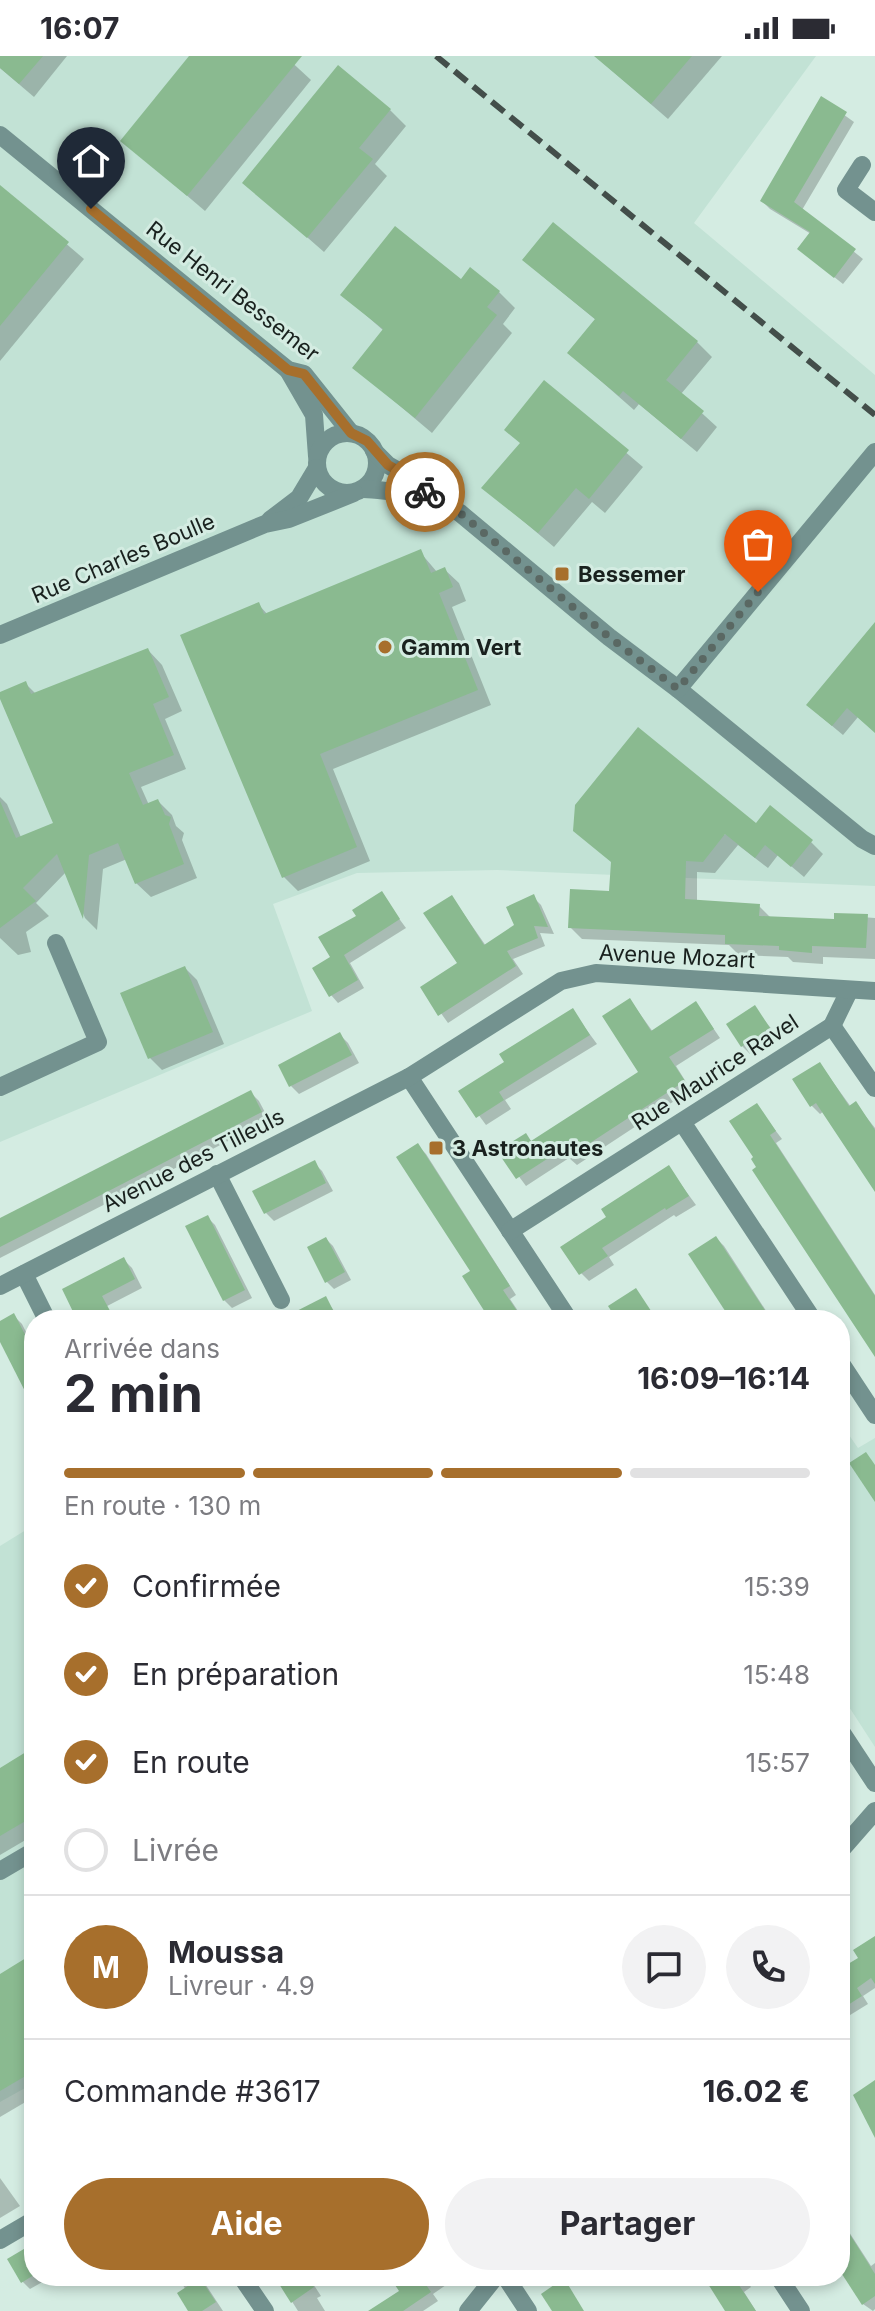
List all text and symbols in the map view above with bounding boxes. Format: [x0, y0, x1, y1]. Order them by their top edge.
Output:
text: 16:07 [40, 10, 120, 46]
pin [57, 127, 125, 209]
icon: home [69, 139, 113, 183]
street label: Rue Henri Bessemer [141, 215, 325, 367]
courier [385, 452, 465, 532]
icon: bike [403, 470, 447, 514]
street label: Rue Charles Boulle [28, 508, 218, 608]
pin [724, 510, 792, 592]
icon: bag [736, 522, 780, 566]
place label: Bessemer [578, 561, 686, 587]
marker: Bessemer [553, 565, 571, 583]
place label: Gamm Vert [401, 634, 521, 660]
marker: Gamm Vert [376, 638, 394, 656]
street label: Avenue Mozart [598, 939, 756, 973]
street label: Rue Maurice Ravel [627, 1009, 803, 1135]
street label: Avenue des Tilleuls [98, 1103, 288, 1217]
place label: 3 Astronautes [452, 1135, 603, 1161]
marker: 3 Astronautes [427, 1139, 445, 1157]
text: Arrivée dans [64, 1333, 220, 1364]
text: 16:09–16:14 [637, 1360, 810, 1396]
text: 2 min [64, 1362, 203, 1425]
text: En route · 130 m [64, 1490, 261, 1521]
icon: check [64, 1564, 108, 1608]
text: Confirmée [132, 1568, 281, 1604]
text: 15:39 [744, 1571, 810, 1602]
icon: check [64, 1652, 108, 1696]
text: En préparation [132, 1656, 339, 1692]
text: 15:48 [743, 1659, 810, 1690]
icon: check [64, 1740, 108, 1784]
text: En route [132, 1744, 250, 1780]
text: 15:57 [746, 1747, 810, 1778]
text: Livrée [132, 1832, 219, 1868]
button: chat [622, 1925, 706, 2009]
button: phone [726, 1925, 810, 2009]
text: Moussa [168, 1934, 284, 1970]
text: M [92, 1949, 120, 1985]
text: Livreur · 4.9 [168, 1970, 315, 2001]
text: Commande #3617 [64, 2073, 321, 2109]
text: 16.02 € [703, 2073, 810, 2109]
button: Aide [64, 2178, 429, 2270]
button: Partager [445, 2178, 810, 2270]

